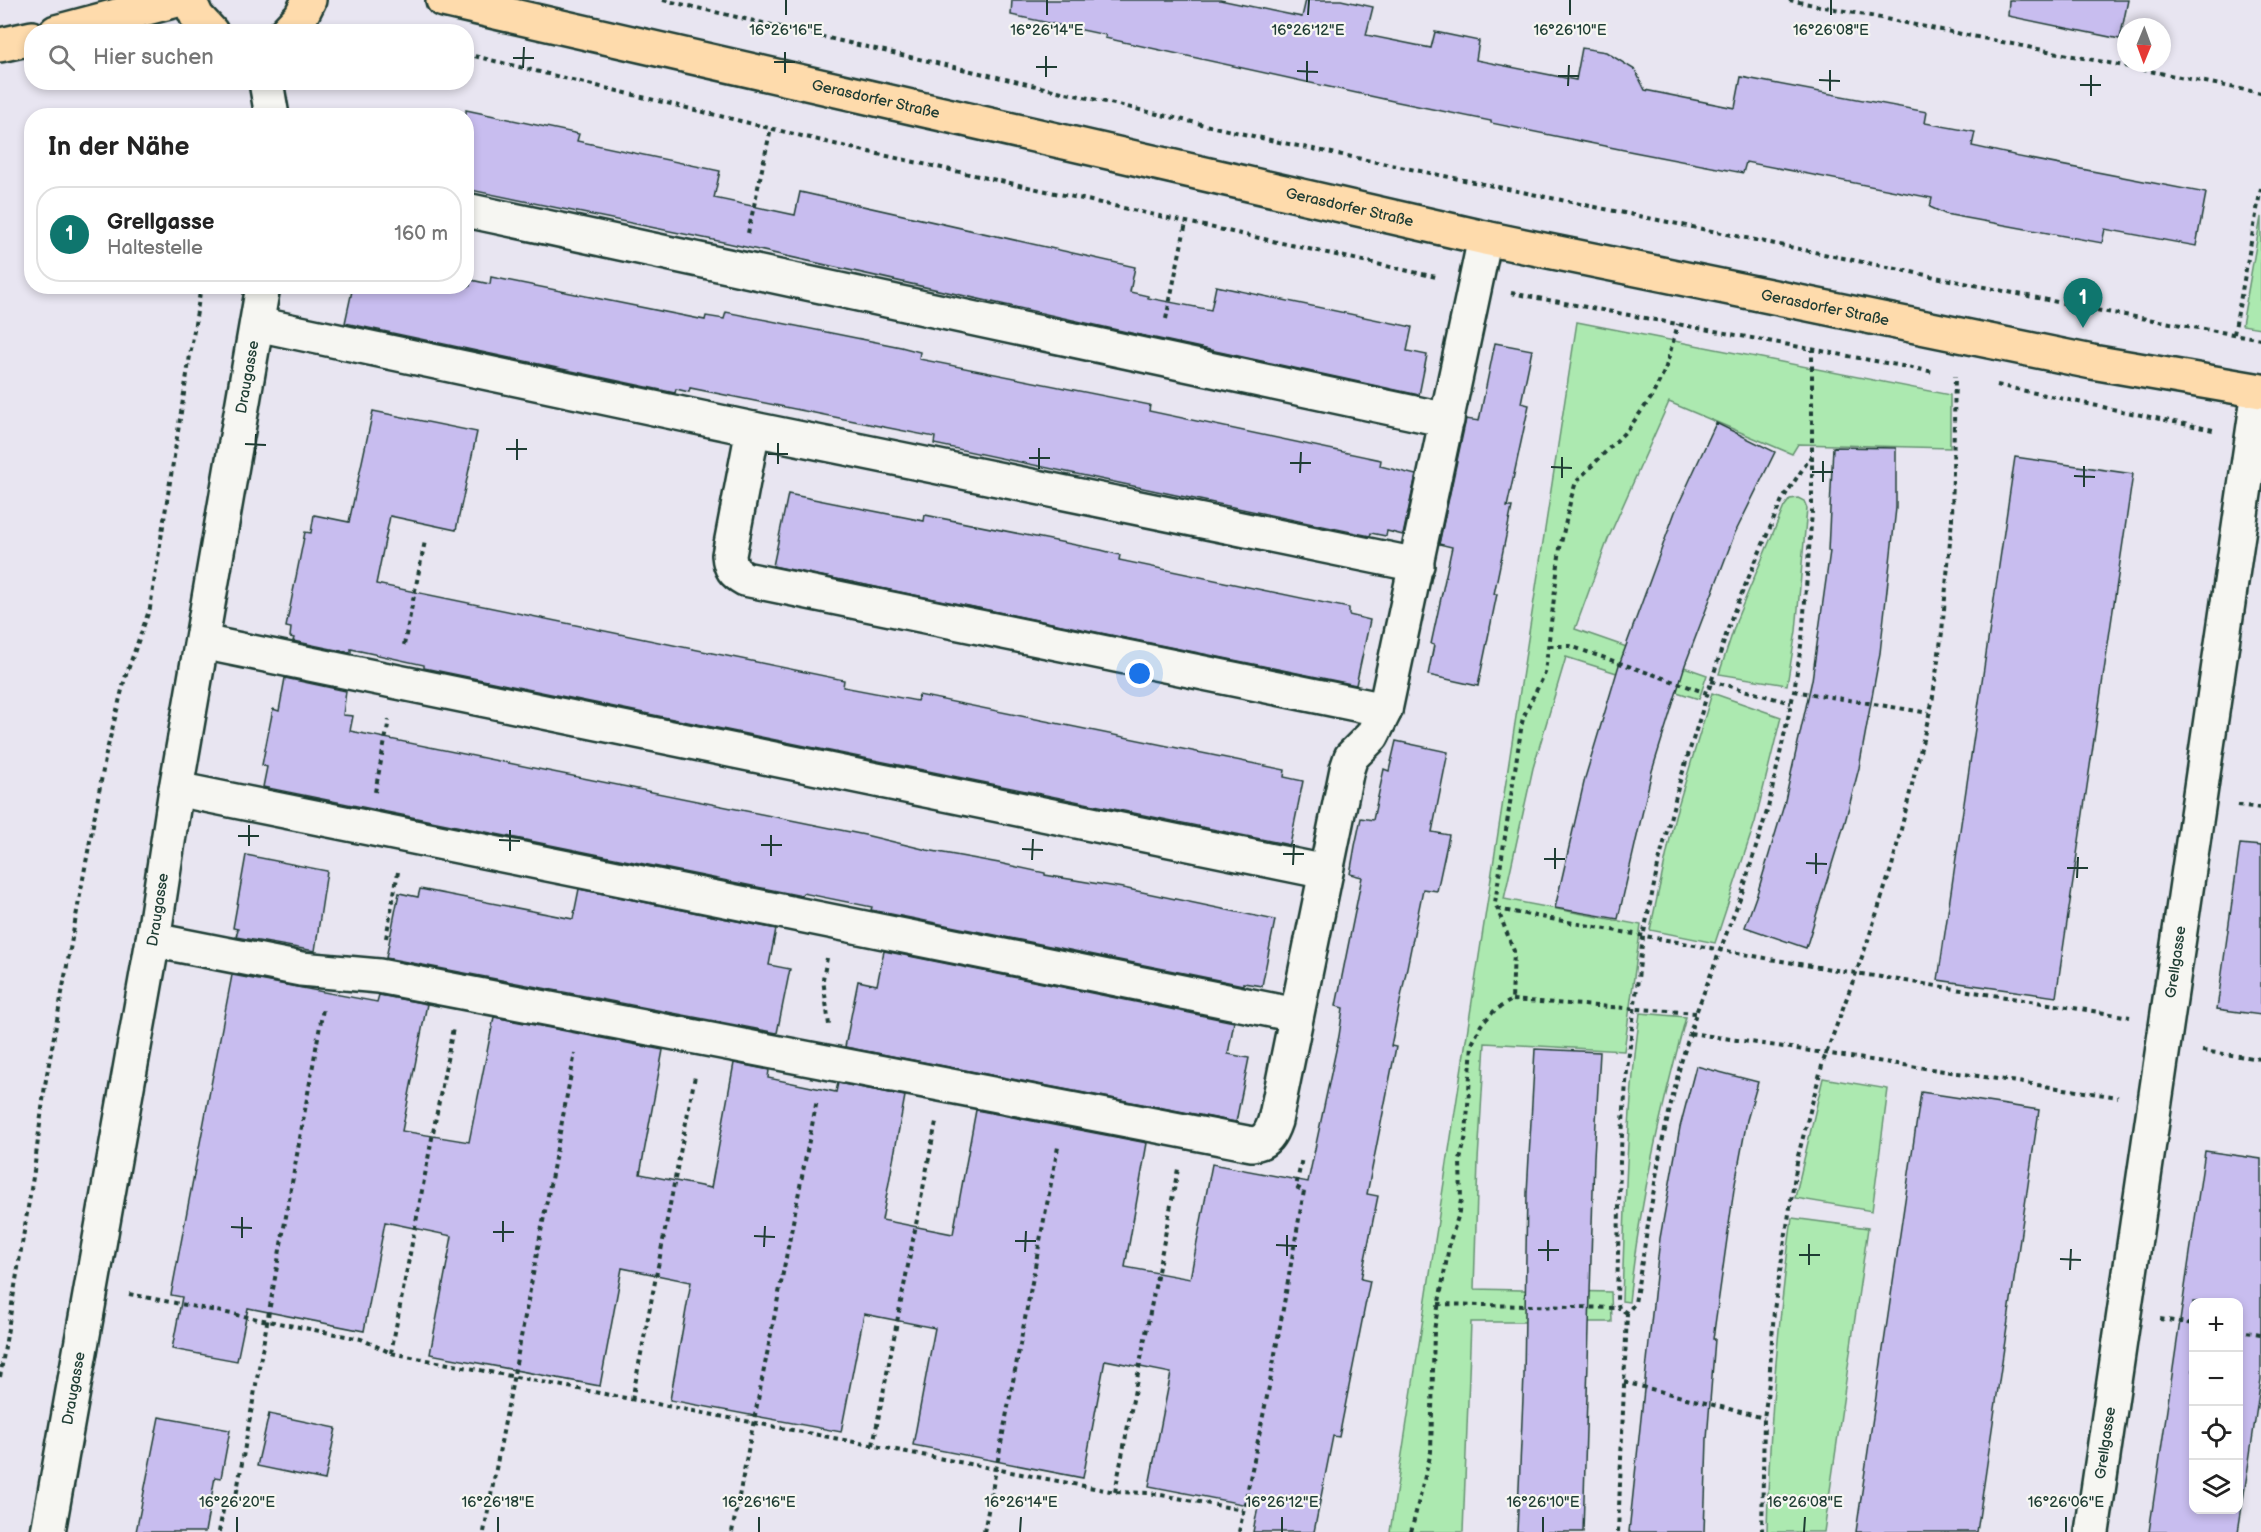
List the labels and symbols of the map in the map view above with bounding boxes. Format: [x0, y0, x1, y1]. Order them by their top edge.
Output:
north arrow [2117, 18, 2171, 72]
text: 16°26'16"E [749, 21, 823, 40]
text: 16°26'14"E [1010, 21, 1084, 40]
text: 16°26'12"E [1271, 21, 1345, 40]
text: 16°26'10"E [1533, 21, 1607, 40]
text: 16°26'08"E [1793, 21, 1869, 40]
street label: Gerasdorfer Straße [810, 76, 942, 123]
street label: Gerasdorfer Straße [1284, 184, 1415, 231]
pin: 1 [2064, 278, 2102, 328]
street label: Gerasdorfer Straße [1759, 286, 1891, 330]
street label: Draugasse [232, 339, 263, 415]
your location [1125, 659, 1154, 688]
street label: Draugasse [143, 872, 173, 948]
street label: Grellgasse [2161, 925, 2191, 1000]
street label: Draugasse [58, 1350, 90, 1426]
street label: Grellgasse [2091, 1405, 2120, 1480]
text: 16°26'20"E [199, 1493, 275, 1512]
text: 16°26'18"E [462, 1493, 535, 1512]
text: 16°26'16"E [722, 1493, 796, 1512]
text: 16°26'14"E [984, 1493, 1058, 1512]
text: 16°26'12"E [1245, 1493, 1319, 1512]
text: 16°26'10"E [1506, 1493, 1580, 1512]
text: 16°26'08"E [1767, 1493, 1843, 1512]
text: 16°26'06"E [2028, 1493, 2104, 1512]

